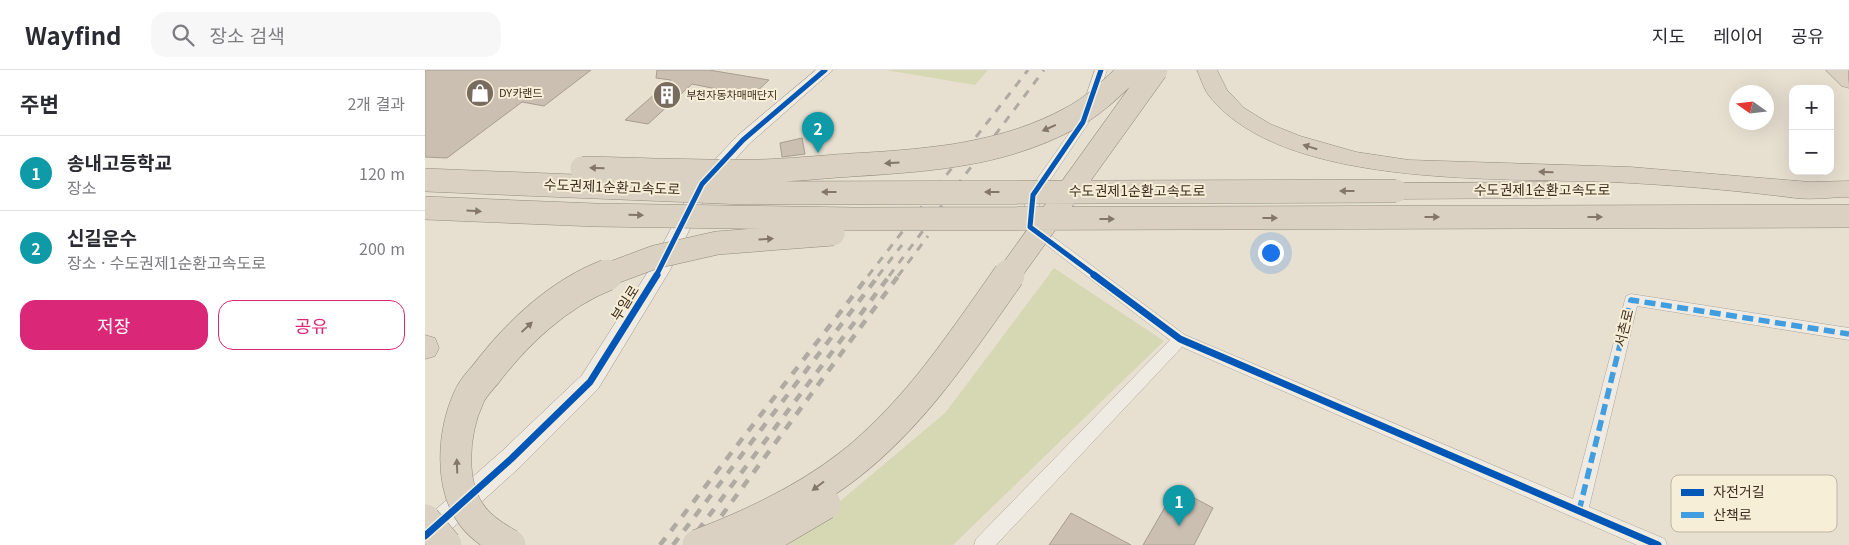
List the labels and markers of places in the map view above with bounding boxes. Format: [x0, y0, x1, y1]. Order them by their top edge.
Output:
shop icon: DY카랜드 [465, 78, 495, 108]
building icon: 부천자동차매매단지 [652, 80, 682, 110]
place label: DY카랜드 [499, 84, 543, 100]
place label: 부천자동차매매단지 [686, 86, 777, 102]
pin: 2 [802, 112, 834, 153]
pin: 1 [1163, 485, 1195, 526]

